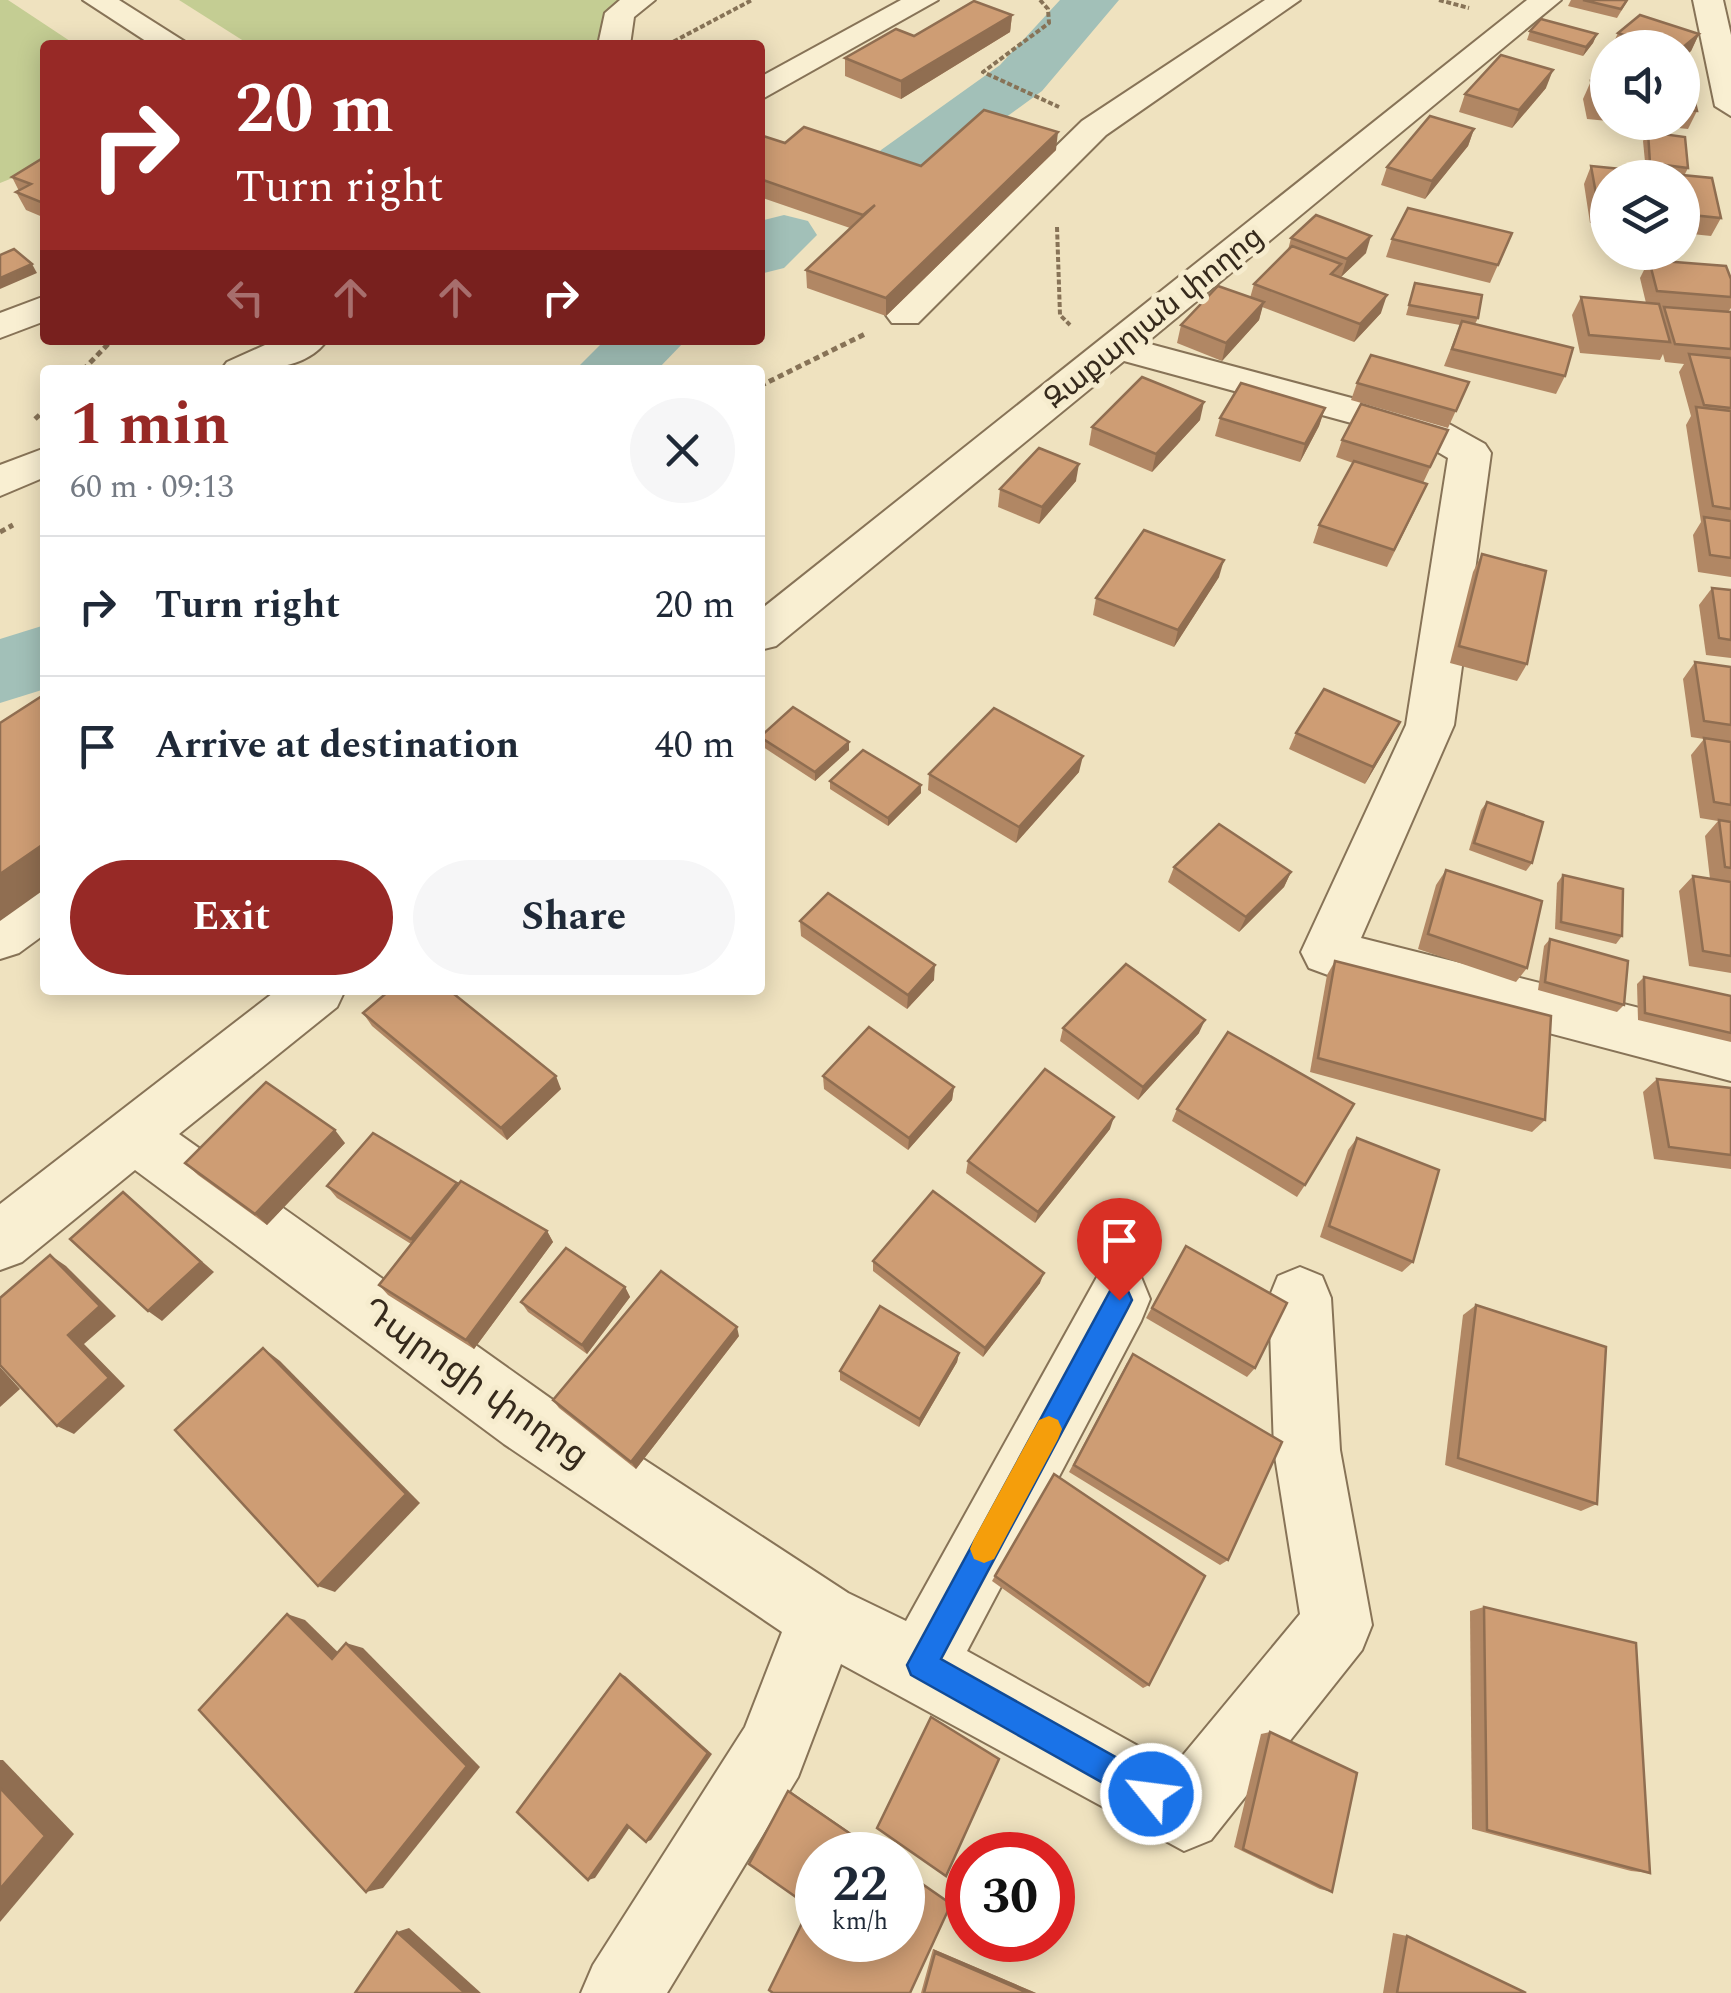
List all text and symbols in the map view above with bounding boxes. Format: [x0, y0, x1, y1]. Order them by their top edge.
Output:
map controls [1590, 30, 1700, 270]
button: sound [1590, 30, 1700, 140]
text: 20 m [235, 57, 394, 163]
icon: right [70, 80, 200, 210]
text: Turn right [235, 153, 444, 222]
button: layers [1590, 160, 1700, 270]
street label: Զաքարյան փողոց [1034, 215, 1273, 421]
icon: left [218, 270, 273, 325]
icon: ahead [323, 270, 378, 325]
icon: ahead [428, 270, 483, 325]
icon: right [533, 270, 588, 325]
text: 1 min [70, 379, 230, 471]
button: close [630, 398, 735, 503]
text: 60 m · 09:13 [70, 463, 234, 512]
text: Turn right [155, 577, 340, 635]
text: 20 m [655, 577, 735, 635]
icon: right [70, 579, 125, 634]
text: Arrive at destination [155, 717, 519, 775]
text: 40 m [655, 717, 735, 775]
icon: arrive [70, 719, 125, 774]
button: Exit [70, 860, 393, 975]
button: Share [413, 860, 735, 975]
pin [1077, 1198, 1162, 1301]
icon: arrive [1092, 1213, 1147, 1268]
street label: Դպրոցի փողոց [351, 1285, 600, 1481]
position arrow [1099, 1742, 1203, 1846]
speed limit sign: 30 [945, 1832, 1075, 1962]
text: 22 [832, 1847, 888, 1923]
text: km/h [832, 1903, 888, 1941]

